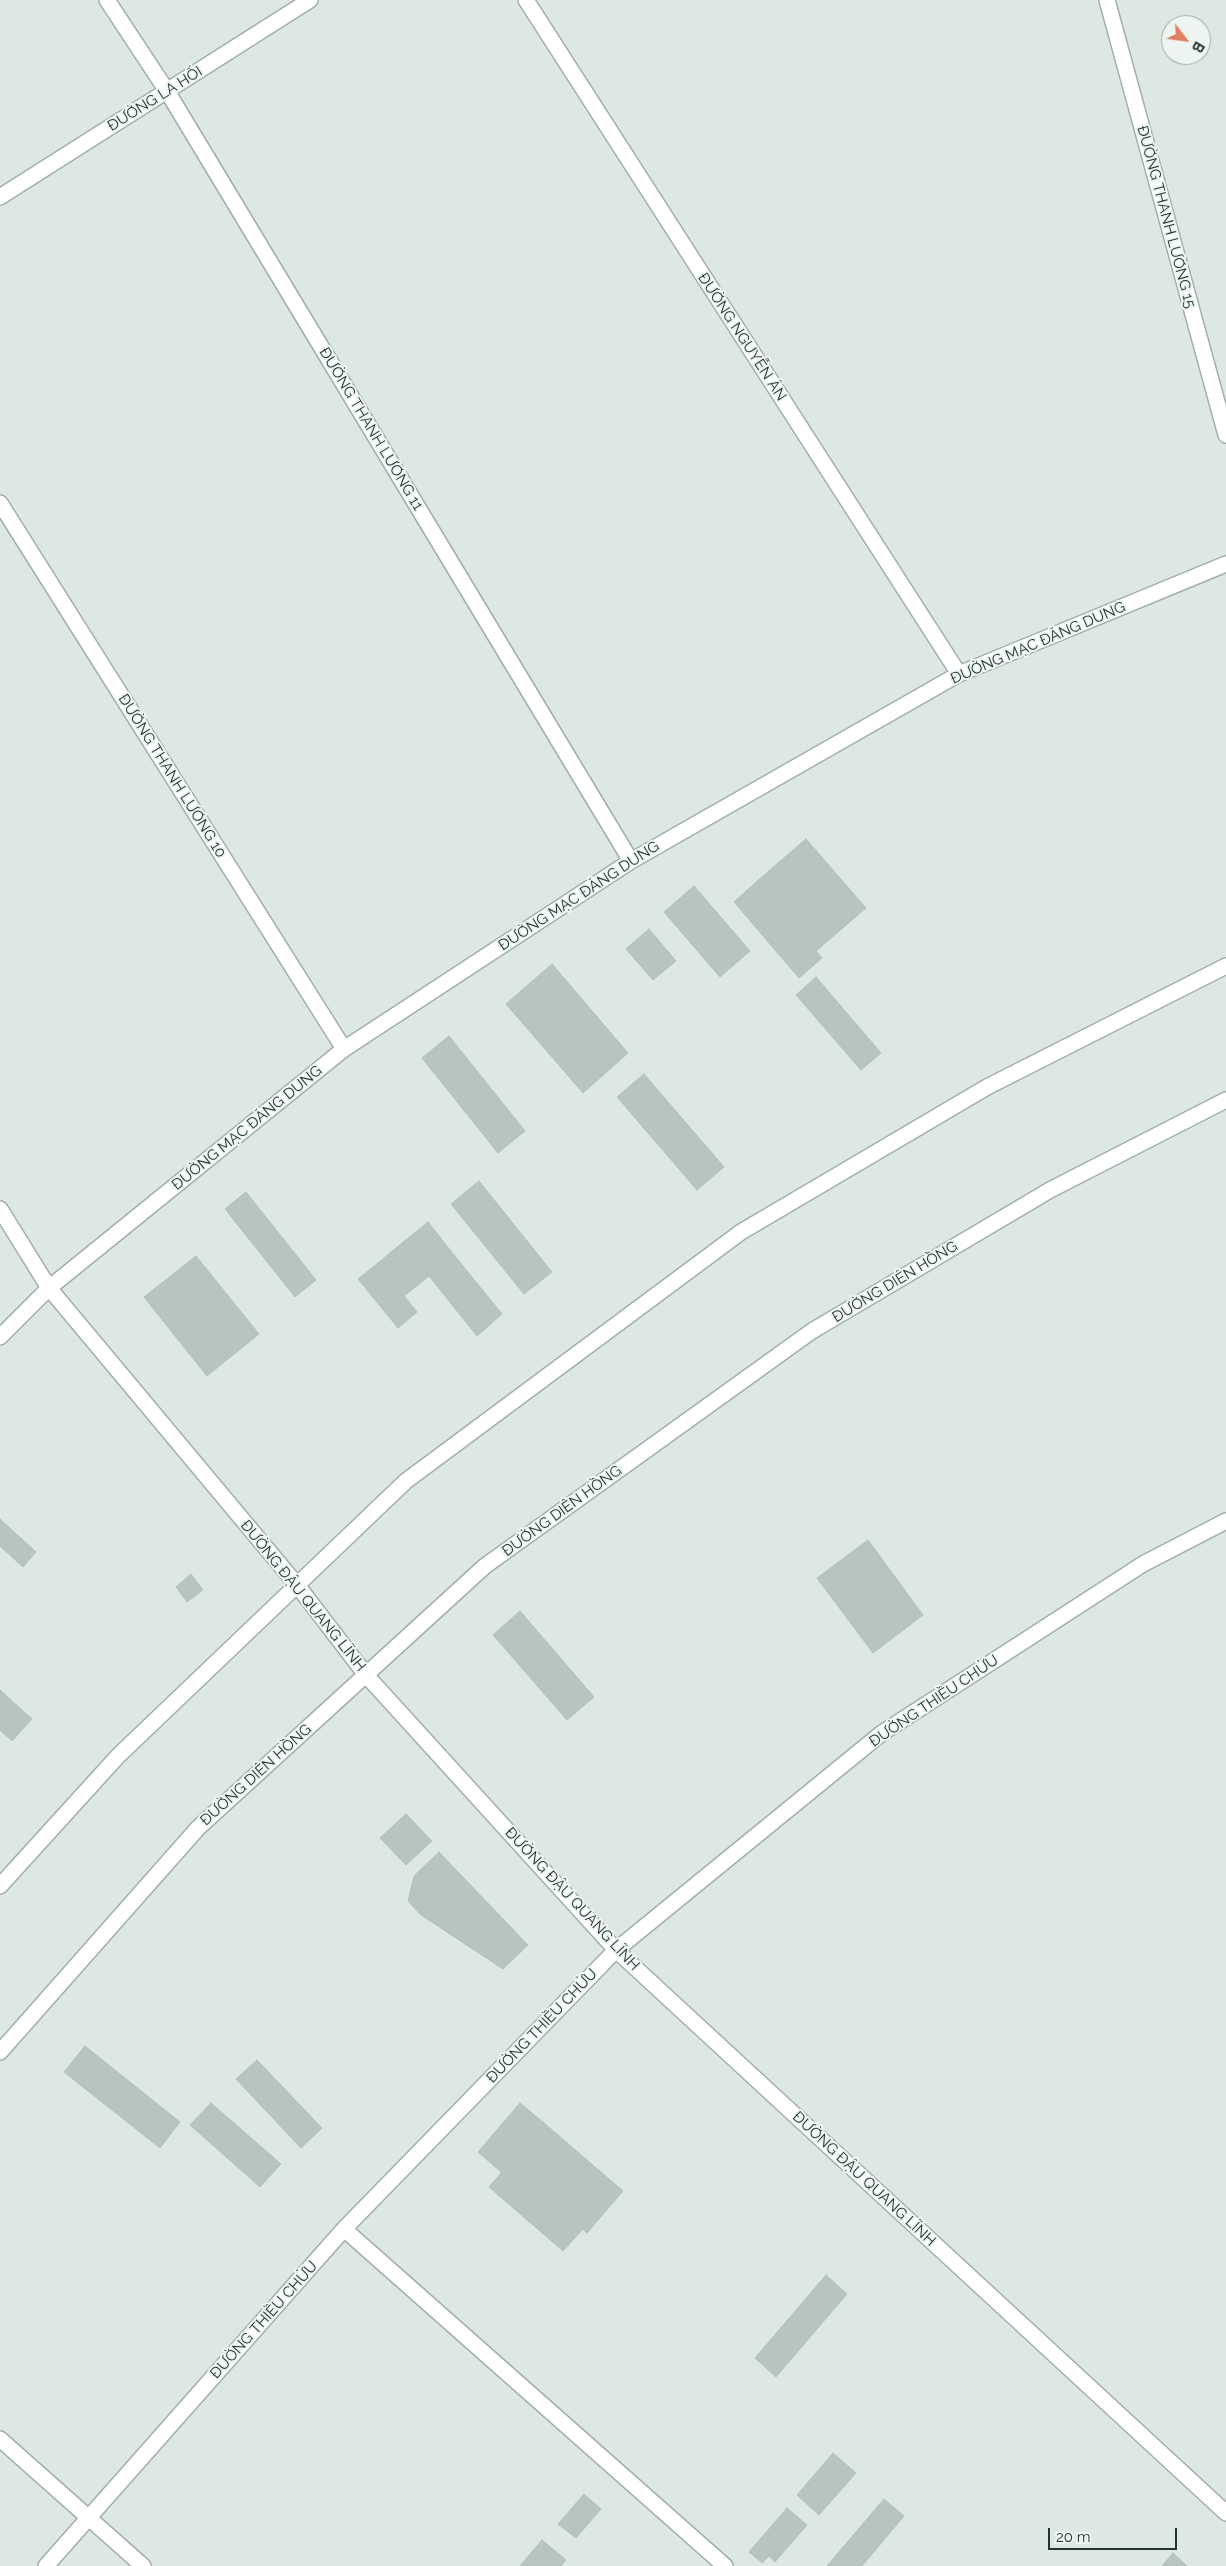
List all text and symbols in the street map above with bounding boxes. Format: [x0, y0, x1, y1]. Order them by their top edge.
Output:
north arrow [1161, 15, 1211, 65]
text: B [1189, 39, 1207, 55]
street label: ĐƯỜNG LA HỐI [104, 63, 206, 135]
street label: ĐƯỜNG THANH LƯƠNG 15 [1133, 124, 1199, 310]
street label: ĐƯỜNG NGUYỄN ÂN [694, 270, 790, 404]
street label: ĐƯỜNG THANH LƯƠNG 11 [315, 344, 427, 514]
street label: ĐƯỜNG MẠC ĐĂNG DUNG [948, 598, 1128, 688]
street label: ĐƯỜNG THANH LƯƠNG 10 [114, 691, 230, 861]
street label: ĐƯỜNG MẠC ĐĂNG DUNG [495, 837, 663, 955]
street label: ĐƯỜNG MẠC ĐĂNG DUNG [168, 1062, 326, 1194]
street label: ĐƯỜNG DIÊN HỒNG [829, 1237, 961, 1327]
street label: ĐƯỜNG DIÊN HỒNG [499, 1462, 625, 1560]
street label: ĐƯỜNG ĐẬU QUANG LĨNH [236, 1517, 370, 1675]
street label: ĐƯỜNG THIỀU CHỬU [866, 1651, 1002, 1751]
street label: ĐƯỜNG DIÊN HỒNG [197, 1720, 315, 1830]
street label: ĐƯỜNG ĐẬU QUANG LĨNH [501, 1824, 643, 1974]
street label: ĐƯỜNG THIỀU CHỬU [483, 1965, 601, 2087]
street label: ĐƯỜNG ĐẬU QUANG LĨNH [789, 2108, 939, 2250]
street label: ĐƯỜNG THIỀU CHỬU [207, 2258, 321, 2382]
scale bar [1051, 2518, 1180, 2550]
text: 20 m [1056, 2528, 1091, 2546]

